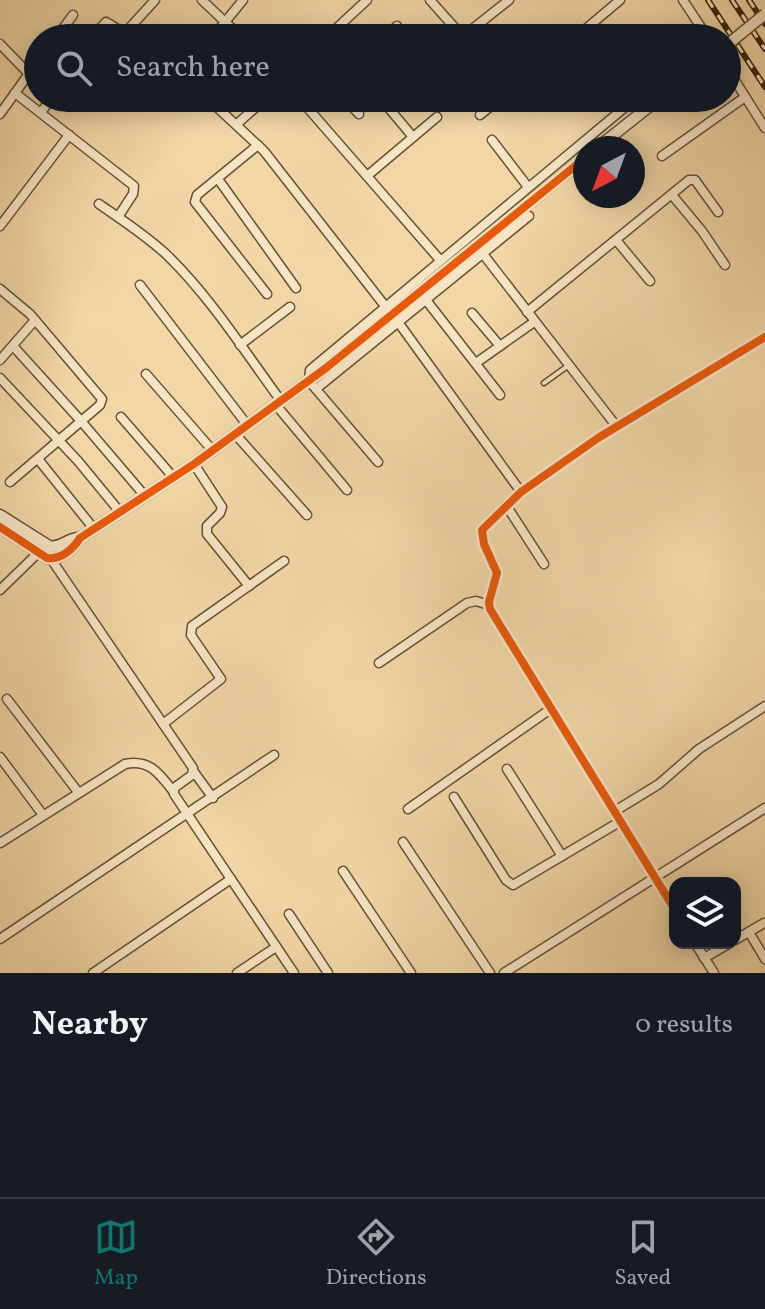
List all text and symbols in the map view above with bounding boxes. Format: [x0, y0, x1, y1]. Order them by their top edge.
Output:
search box [24, 24, 741, 112]
icon: search [52, 46, 96, 90]
text: Search here [116, 47, 270, 89]
north arrow [573, 136, 645, 208]
map controls [669, 877, 741, 949]
button: layers [669, 877, 741, 949]
text: Nearby [32, 1002, 148, 1049]
text: 0 results [635, 1007, 733, 1043]
tab: Map [94, 1215, 138, 1294]
tab: Directions [326, 1215, 427, 1294]
tab: Saved [614, 1215, 671, 1294]

